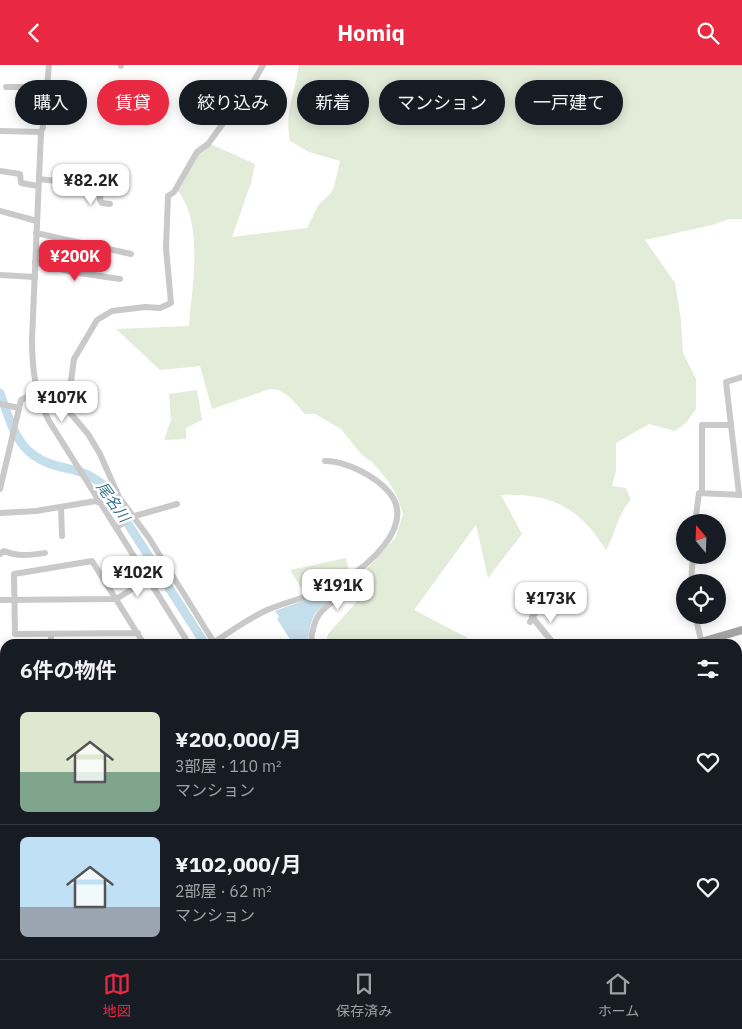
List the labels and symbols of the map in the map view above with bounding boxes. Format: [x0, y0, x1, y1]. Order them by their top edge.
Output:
pin: ¥82.2K [50, 163, 132, 206]
pin: ¥200K [40, 239, 110, 282]
pin: ¥107K [27, 381, 97, 423]
water label: 尾名川 [93, 478, 135, 527]
north arrow [676, 514, 726, 564]
pin: ¥102K [103, 555, 173, 598]
pin: ¥191K [303, 569, 373, 611]
pin: ¥173K [516, 581, 586, 624]

